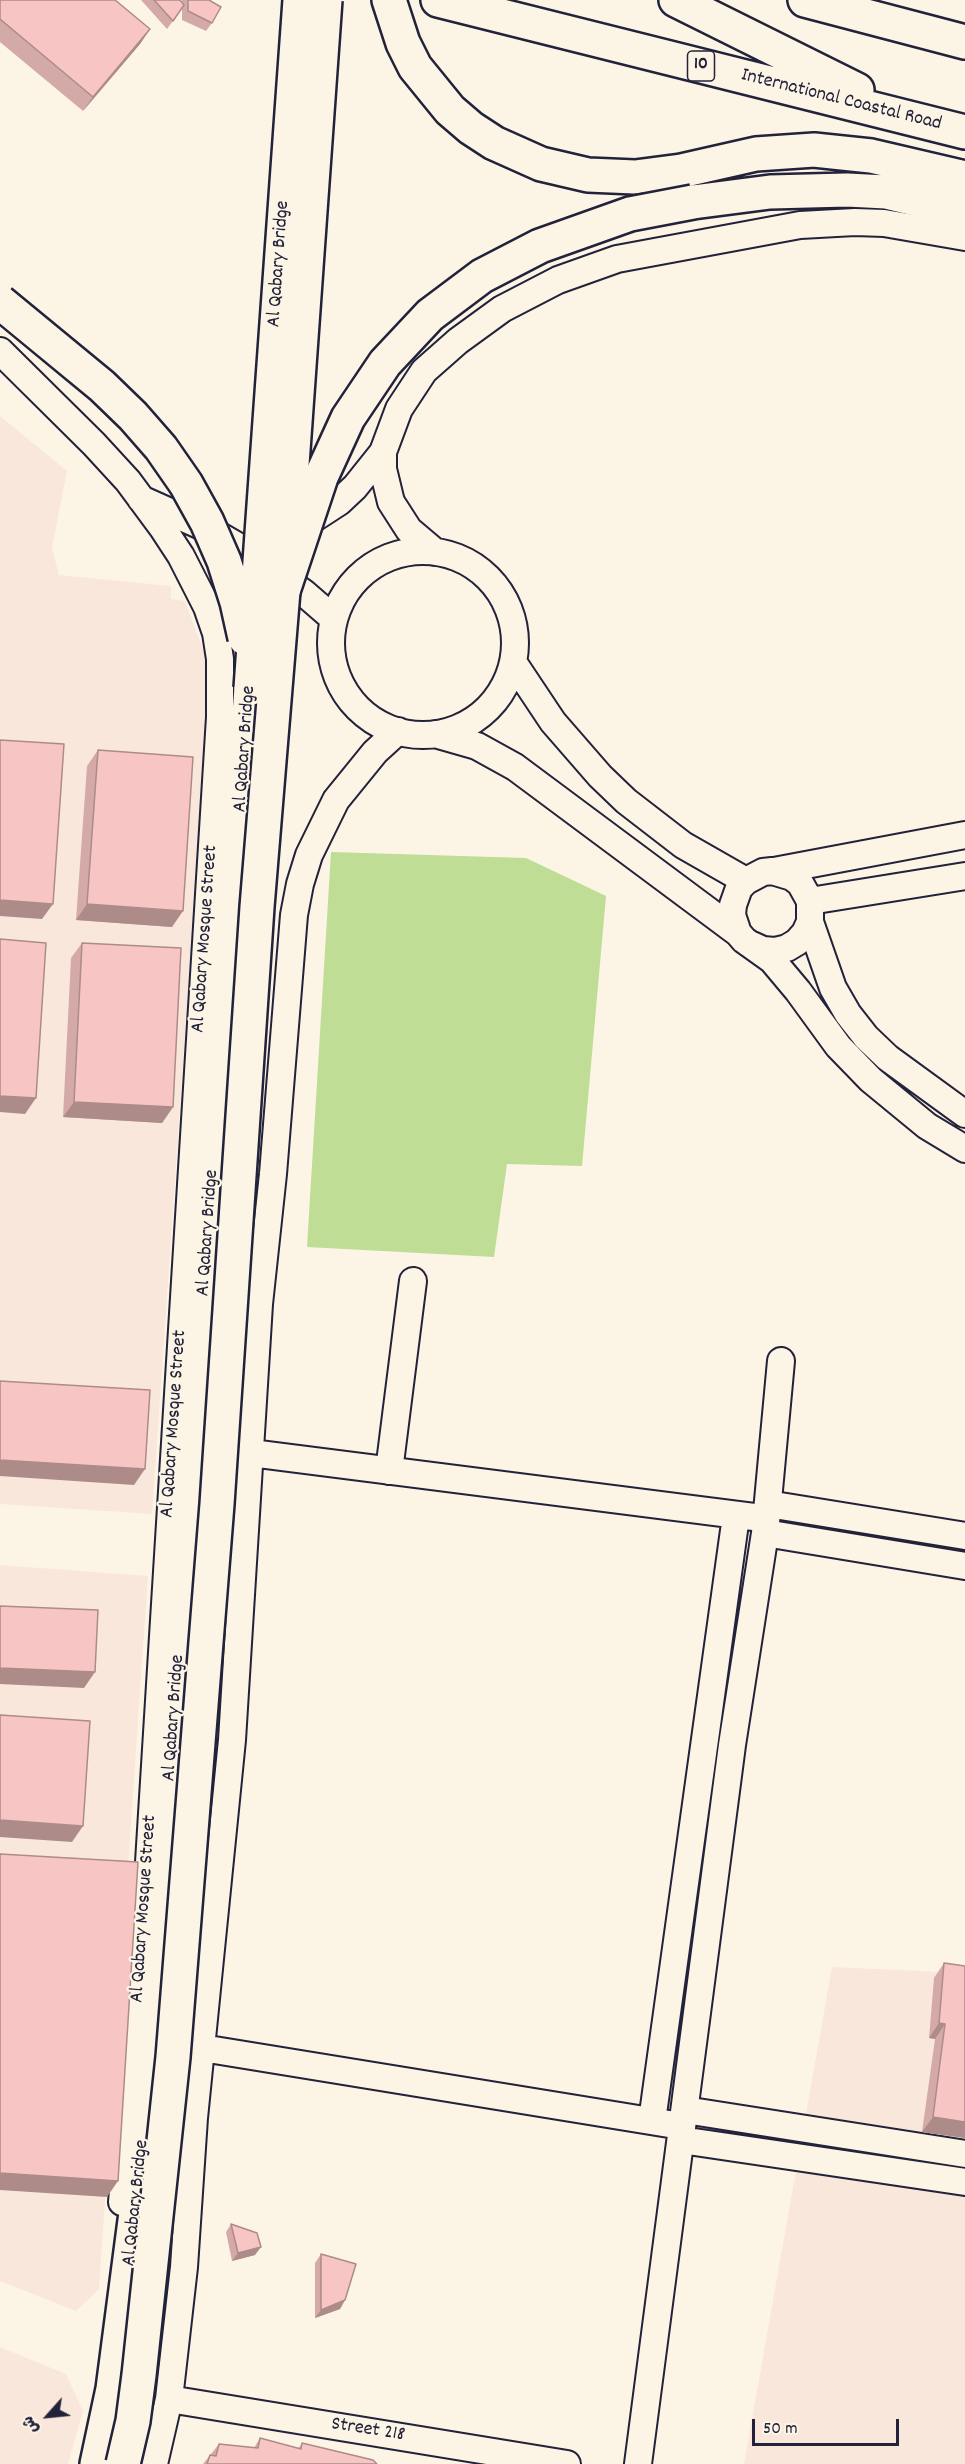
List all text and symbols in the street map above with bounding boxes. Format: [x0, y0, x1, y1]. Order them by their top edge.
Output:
road number: 10 [688, 51, 714, 81]
street label: International Coastal Road [738, 64, 944, 138]
street label: Al Qabary Bridge [264, 200, 296, 328]
street label: Al Qabary Bridge [230, 685, 262, 813]
street label: Al Qabary Mosque Street [187, 844, 225, 1034]
street label: Al Qabary Bridge [193, 1169, 225, 1297]
street label: Al Qabary Mosque Street [156, 1329, 194, 1519]
street label: Al Qabary Bridge [159, 1654, 191, 1782]
street label: Al Qabary Mosque Street [126, 1814, 164, 2004]
street label: Al Qabary Bridge [118, 2139, 156, 2267]
north arrow [18, 2386, 78, 2446]
scale bar [755, 2407, 902, 2445]
text: ش [17, 2411, 46, 2437]
street label: Street 218 [329, 2413, 407, 2449]
text: 50 m [763, 2417, 798, 2442]

